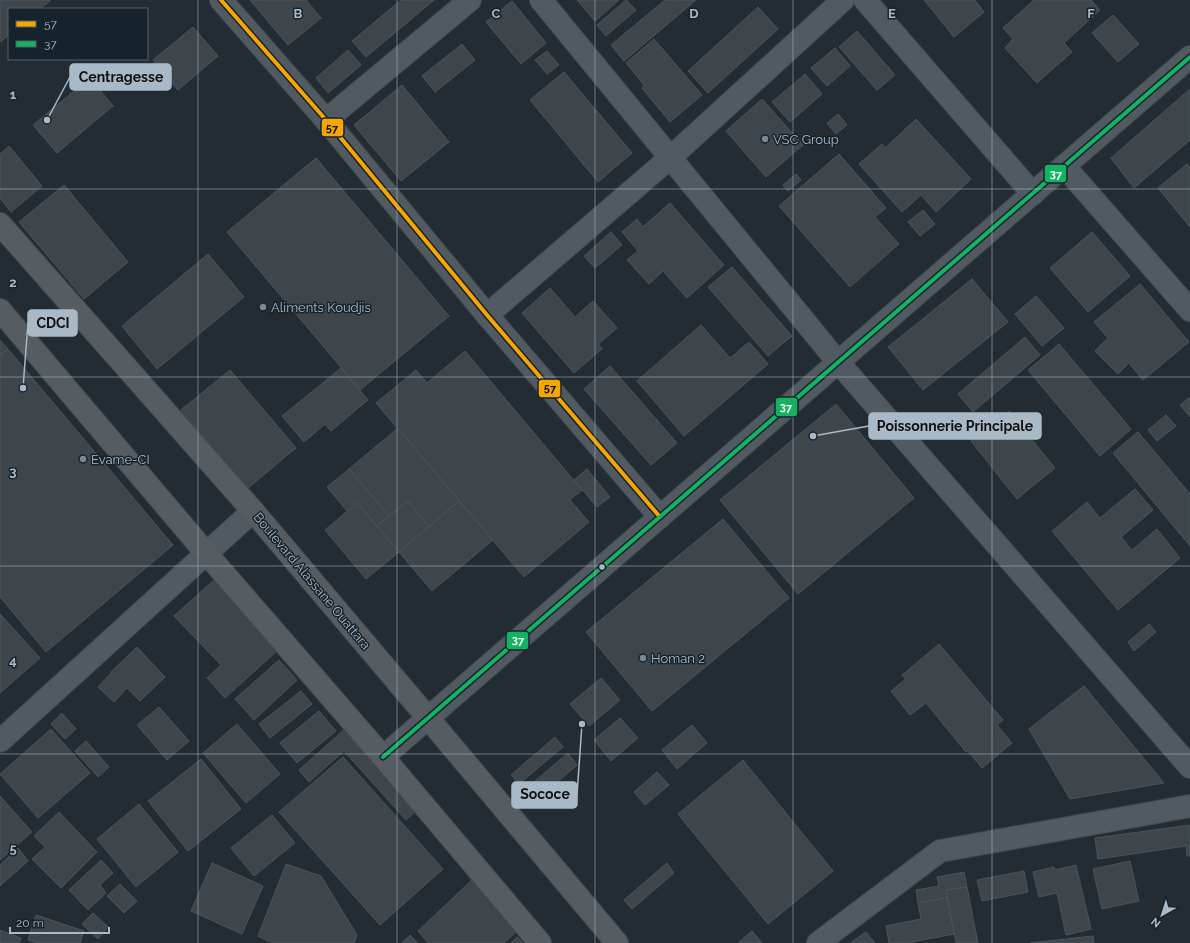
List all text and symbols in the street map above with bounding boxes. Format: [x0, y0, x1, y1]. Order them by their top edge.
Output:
text: B [294, 6, 303, 21]
text: C [492, 6, 501, 21]
text: D [689, 6, 699, 21]
text: E [888, 6, 896, 21]
text: F [1087, 6, 1095, 21]
legend [8, 8, 148, 60]
text: 57 [44, 17, 58, 31]
text: 37 [44, 37, 57, 51]
callout: Centragesse [70, 64, 171, 90]
text: Centragesse [79, 69, 164, 85]
text: 1 [10, 87, 17, 102]
line badge: 57 [321, 118, 344, 137]
text: 57 [326, 122, 339, 135]
place label: VSC Group [773, 132, 839, 147]
marker: VSC Group [760, 134, 770, 144]
line badge: 37 [1044, 164, 1067, 183]
text: 37 [1050, 168, 1063, 181]
text: 2 [9, 275, 17, 290]
place label: Aliments Koudjis [271, 300, 371, 315]
marker: Aliments Koudjis [258, 302, 268, 312]
callout: CDCI [28, 310, 77, 336]
text: CDCI [36, 315, 70, 331]
line badge: 57 [538, 379, 561, 398]
text: 57 [544, 382, 557, 395]
line badge: 37 [775, 397, 798, 417]
text: 37 [780, 401, 793, 414]
callout: Poissonnerie Principale [869, 413, 1041, 439]
text: Poissonnerie Principale [877, 418, 1034, 434]
place label: Evame-CI [91, 452, 150, 467]
marker: Evame-CI [78, 454, 88, 464]
text: 3 [9, 464, 17, 479]
street label: Boulevard Alassane Ouattara [250, 510, 374, 652]
unlabelled marker [597, 562, 607, 572]
line badge: 37 [506, 631, 529, 650]
text: 37 [512, 634, 525, 647]
place label: Homan 2 [651, 651, 705, 666]
text: 4 [9, 653, 17, 668]
marker: Homan 2 [638, 653, 648, 663]
callout: Sococe [512, 782, 577, 808]
text: Sococe [520, 786, 570, 802]
text: 5 [9, 841, 17, 856]
north arrow [1142, 895, 1182, 935]
scale bar [10, 909, 109, 935]
text: N [1149, 915, 1163, 930]
text: 20 m [16, 916, 44, 930]

